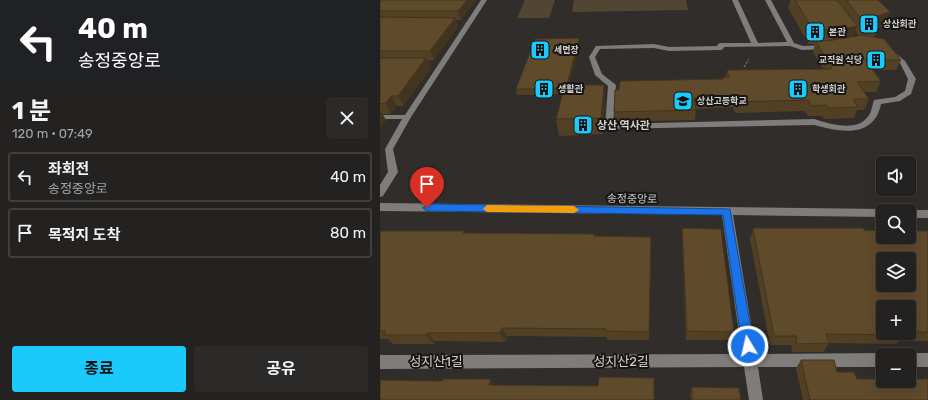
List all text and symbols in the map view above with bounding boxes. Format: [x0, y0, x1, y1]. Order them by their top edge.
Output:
text: 40 m [78, 12, 148, 45]
building icon: 상산회관 [858, 13, 880, 35]
icon: left [12, 16, 64, 68]
place label: 상산회관 [883, 19, 917, 29]
building icon: 본관 [804, 21, 826, 43]
place label: 본관 [828, 27, 846, 37]
building icon: 세면장 [529, 39, 551, 61]
place label: 세면장 [554, 45, 579, 55]
building icon: 교직원 식당 [865, 49, 887, 71]
text: 송정중앙로 [78, 50, 161, 72]
place label: 교직원 식당 [819, 55, 863, 65]
building icon: 생활관 [533, 78, 555, 100]
building icon: 학생회관 [787, 78, 809, 100]
place label: 생활관 [558, 83, 584, 94]
place label: 학생회관 [812, 83, 846, 94]
school or university icon: 상산고등학교 [672, 90, 694, 112]
place label: 상산고등학교 [697, 95, 747, 106]
text: 1 분 [12, 97, 51, 125]
button: close [326, 97, 368, 139]
building icon: 상산 역사관 [572, 114, 594, 136]
place label: 상산 역사관 [597, 119, 650, 132]
text: 120 m · 07:49 [12, 126, 93, 141]
map controls [876, 156, 916, 388]
button: sound [876, 156, 916, 196]
text: 좌회전 [48, 160, 89, 178]
icon: left [14, 166, 36, 188]
pin [410, 167, 444, 208]
text: 40 m [330, 168, 366, 186]
icon: arrive [416, 173, 438, 195]
text: 송정중앙로 [48, 181, 108, 196]
street label: 송정중앙로 [607, 192, 657, 206]
button: search [876, 204, 916, 244]
icon: arrive [14, 222, 36, 244]
text: 80 m [330, 224, 366, 242]
text: 목적지 도착 [48, 226, 120, 244]
button: layers [876, 252, 916, 292]
button: + [876, 300, 916, 340]
position arrow [727, 325, 769, 367]
button: 종료 [12, 346, 186, 392]
button: 공유 [194, 346, 368, 392]
button: − [876, 348, 916, 388]
street label: 성지산1길 [409, 354, 463, 369]
street label: 성지산2길 [593, 354, 649, 369]

